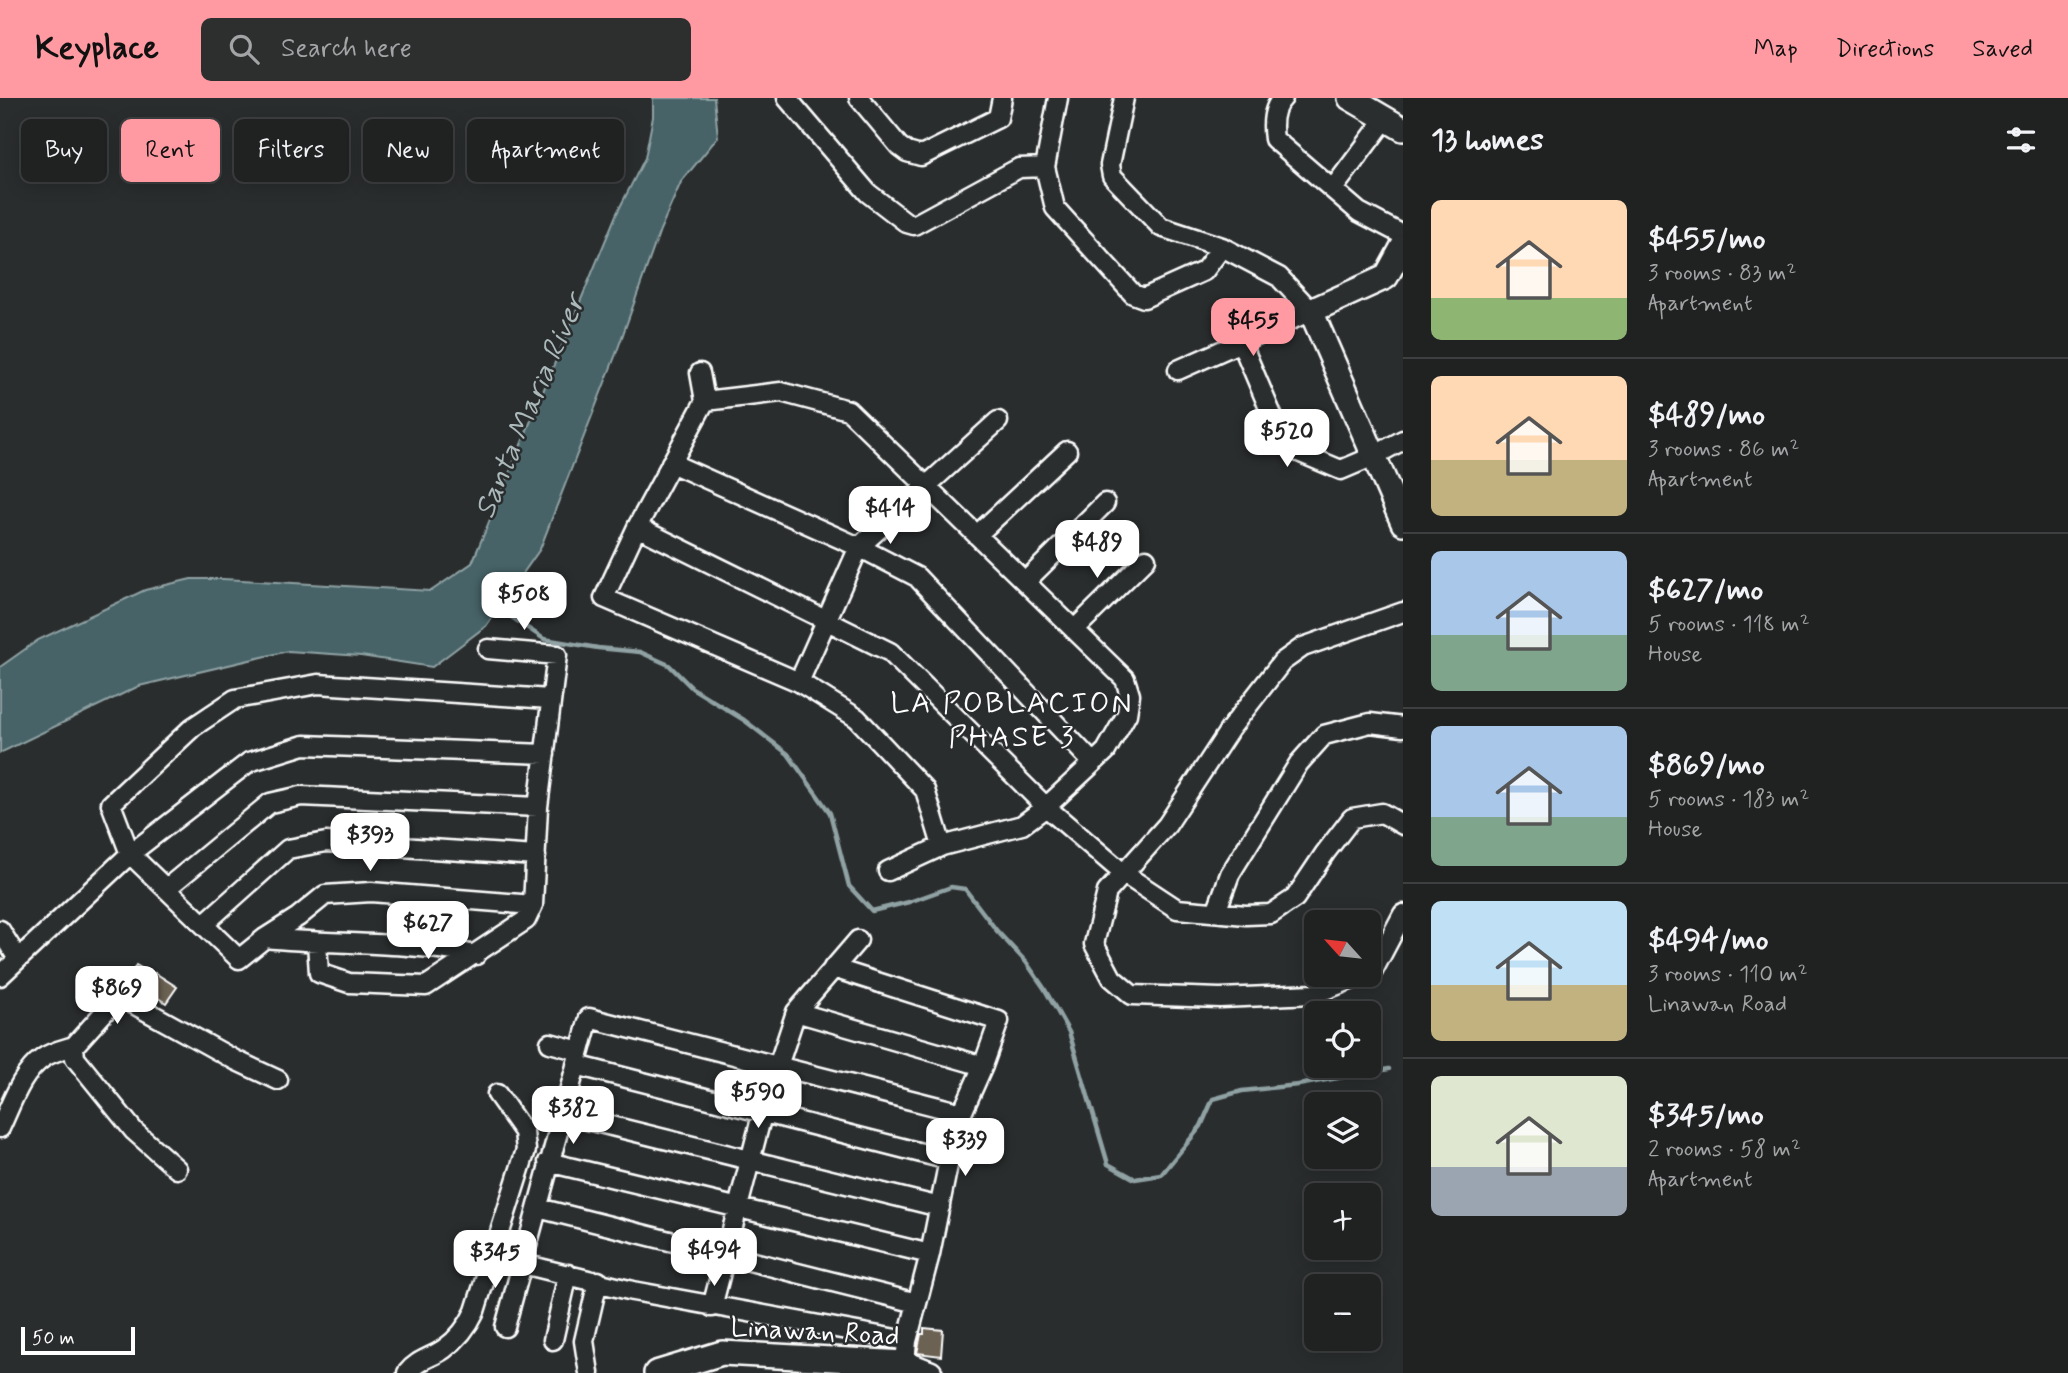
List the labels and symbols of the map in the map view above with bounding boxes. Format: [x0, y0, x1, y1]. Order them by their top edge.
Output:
water label: Santa Maria River [466, 285, 597, 524]
pin: $455 [1212, 299, 1294, 358]
pin: $520 [1246, 410, 1328, 469]
pin: $414 [849, 486, 931, 546]
pin: $489 [1056, 520, 1138, 580]
pin: $508 [483, 573, 565, 632]
district label: LA POBLACION PHASE 3 [891, 684, 1133, 757]
pin: $393 [329, 814, 411, 873]
pin: $627 [387, 902, 469, 961]
north arrow [1304, 910, 1381, 987]
pin: $869 [76, 967, 158, 1026]
pin: $590 [717, 1070, 799, 1130]
pin: $382 [532, 1086, 614, 1146]
pin: $339 [924, 1118, 1006, 1178]
pin: $494 [673, 1228, 755, 1288]
pin: $345 [454, 1230, 536, 1290]
street label: Linawan Road [729, 1310, 900, 1355]
scale bar [21, 1324, 135, 1356]

